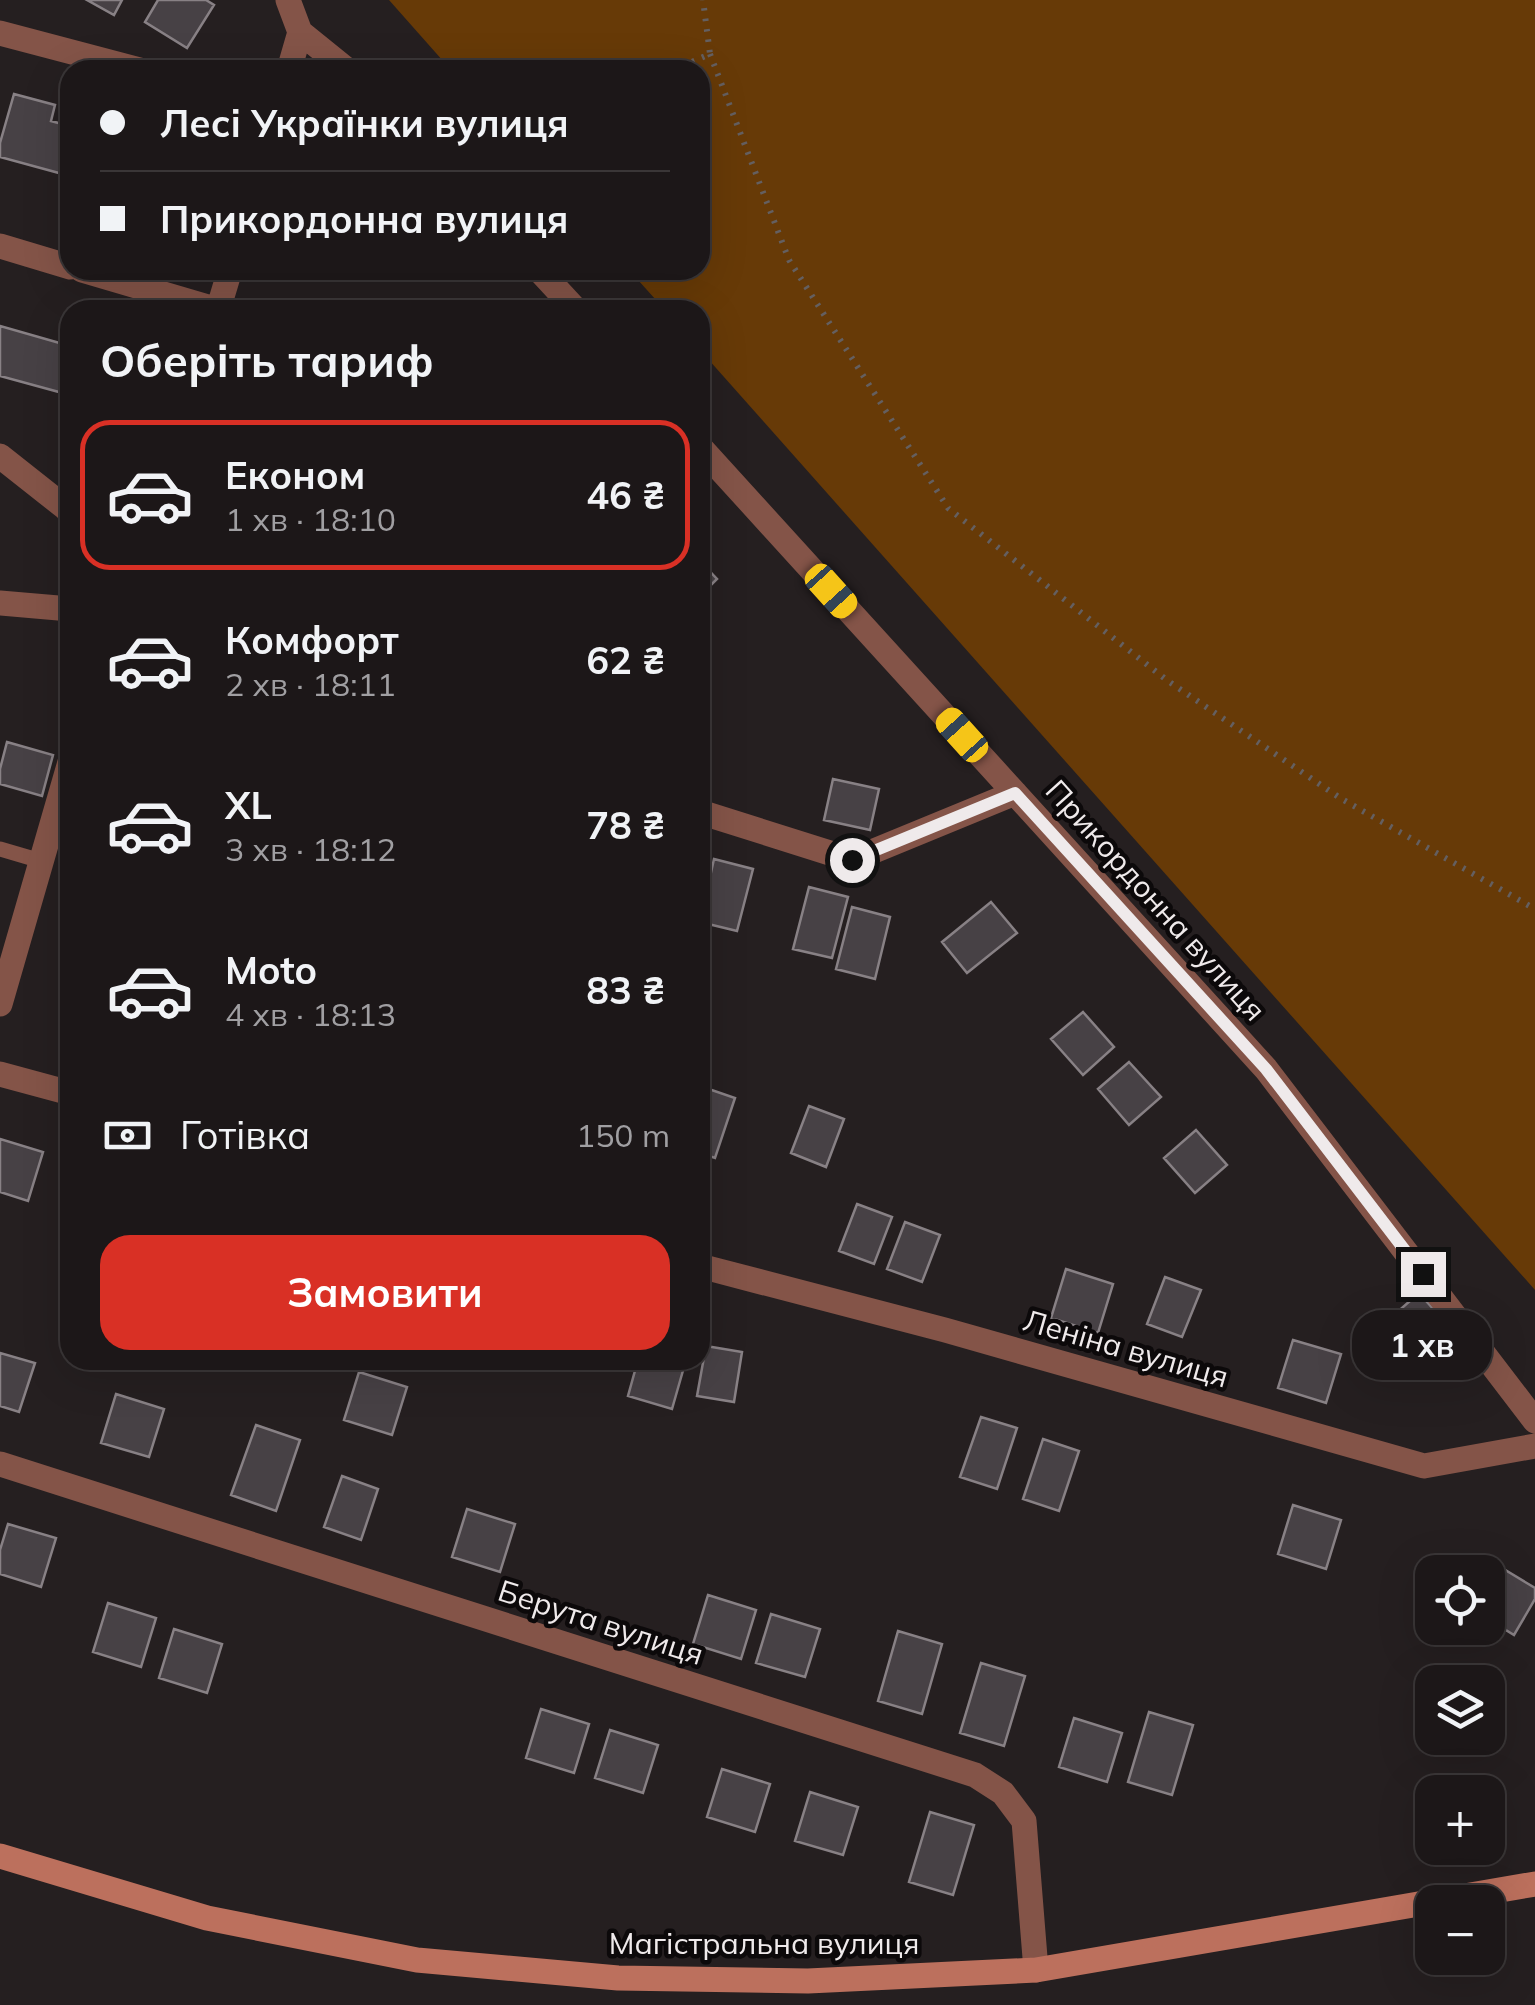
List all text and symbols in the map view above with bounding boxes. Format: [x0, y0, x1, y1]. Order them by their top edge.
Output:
text: Лесі Українки вулиця [160, 99, 569, 147]
text: Прикордонна вулиця [160, 195, 568, 243]
text: Оберіть тариф [100, 332, 434, 388]
icon: car [105, 450, 195, 540]
text: Економ [225, 451, 365, 499]
text: 46 ₴ [586, 471, 665, 519]
text: 1 хв · 18:10 [225, 499, 396, 539]
car [800, 559, 862, 623]
icon: car [105, 615, 195, 705]
text: Комфорт [225, 616, 399, 664]
text: 62 ₴ [586, 636, 665, 684]
text: 2 хв · 18:11 [225, 664, 396, 704]
car [931, 703, 993, 767]
street label: Прикордонна вулиця [1038, 772, 1274, 1028]
icon: car [105, 780, 195, 870]
text: XL [225, 781, 272, 829]
text: 78 ₴ [586, 801, 665, 849]
text: 3 хв · 18:12 [225, 829, 396, 869]
route start [830, 838, 875, 883]
icon: car [105, 945, 195, 1035]
text: Moto [225, 946, 317, 994]
text: 83 ₴ [586, 966, 665, 1014]
text: 4 хв · 18:13 [225, 994, 396, 1034]
icon: cash [100, 1108, 155, 1163]
text: Готівка [180, 1111, 310, 1159]
text: 150 m [576, 1115, 670, 1155]
button: Замовити [100, 1235, 670, 1350]
route end [1401, 1252, 1446, 1297]
street label: Леніна вулиця [1019, 1301, 1233, 1395]
callout: 1 хв [1353, 1309, 1493, 1379]
text: 1 хв [1390, 1325, 1454, 1365]
map controls [1415, 1555, 1505, 1975]
button: locate [1415, 1555, 1505, 1645]
street label: Берута вулиця [494, 1571, 708, 1673]
button: layers [1415, 1665, 1505, 1755]
button: + [1415, 1775, 1505, 1865]
button: − [1415, 1885, 1505, 1975]
street label: Магістральна вулиця [609, 1924, 919, 1962]

